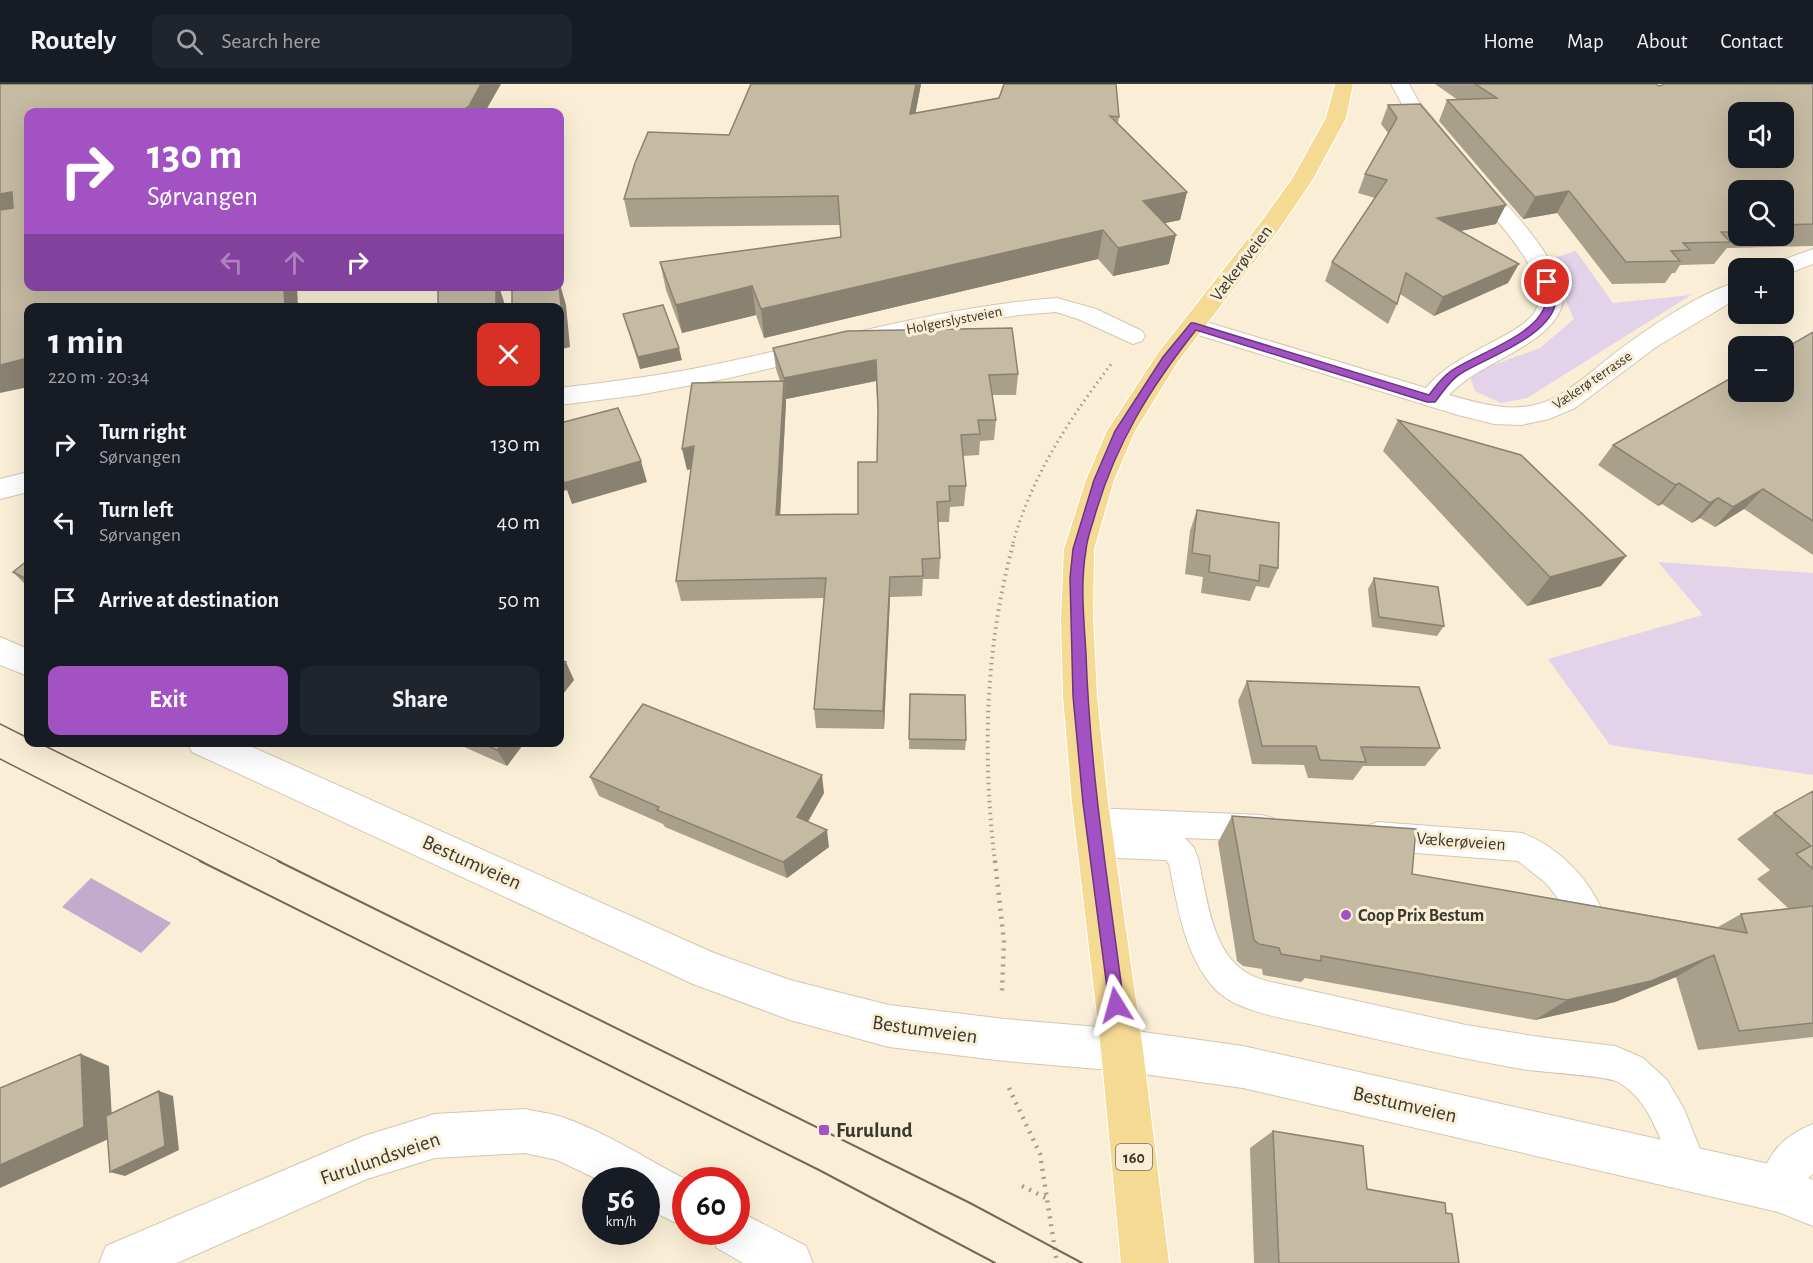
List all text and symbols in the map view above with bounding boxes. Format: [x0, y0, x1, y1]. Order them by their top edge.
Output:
search box [152, 14, 572, 68]
icon: search [173, 25, 206, 58]
text: Routely [30, 27, 116, 55]
text: Search here [221, 30, 321, 52]
text: Home [1483, 31, 1534, 52]
text: Map [1567, 31, 1604, 52]
text: About [1637, 31, 1687, 52]
text: Contact [1720, 31, 1783, 52]
map controls [1728, 102, 1794, 402]
button: sound [1728, 102, 1794, 168]
icon: right [48, 132, 126, 210]
text: 130 m [147, 134, 242, 176]
button: search [1728, 180, 1794, 246]
text: Sørvangen [147, 183, 258, 210]
street label: Vækerøveien [1208, 222, 1276, 305]
icon: left [215, 246, 248, 279]
icon: ahead [278, 246, 311, 279]
icon: right [341, 246, 374, 279]
pin [1521, 256, 1572, 307]
button: + [1728, 258, 1794, 324]
icon: arrive [1530, 265, 1563, 298]
street label: Holgerslystveien [905, 304, 1003, 337]
button: close [477, 323, 540, 386]
text: 1 min [48, 324, 124, 360]
button: − [1728, 336, 1794, 402]
street label: Vækerø terrasse [1550, 348, 1635, 412]
text: 220 m · 20:34 [48, 367, 149, 387]
text: Turn right [99, 421, 186, 443]
icon: right [48, 428, 81, 461]
text: 130 m [491, 433, 540, 455]
text: Sørvangen [99, 447, 181, 467]
text: Turn left [99, 499, 173, 521]
icon: left [48, 506, 81, 539]
text: 40 m [497, 511, 540, 533]
text: Sørvangen [99, 525, 181, 545]
icon: arrive [48, 584, 81, 617]
text: Arrive at destination [99, 589, 279, 611]
text: 50 m [498, 589, 540, 611]
button: Exit [48, 666, 288, 735]
button: Share [300, 666, 540, 735]
street label: Vækerøveien [1416, 830, 1506, 854]
street label: Bestumveien [419, 831, 524, 894]
place label: Coop Prix Bestum [1358, 907, 1484, 925]
marker: Coop Prix Bestum [1339, 908, 1353, 922]
position arrow [1084, 973, 1148, 1037]
street label: Bestumveien [871, 1012, 979, 1047]
street label: Bestumveien [1351, 1082, 1459, 1127]
place label: Furulund [836, 1120, 913, 1141]
marker: Furulund [817, 1123, 831, 1137]
street label: Furulundsveien [318, 1128, 443, 1189]
road number: 160 [1116, 1144, 1152, 1170]
speed limit sign: 60 [672, 1167, 750, 1245]
text: 56 [607, 1184, 635, 1214]
text: km/h [606, 1214, 636, 1229]

